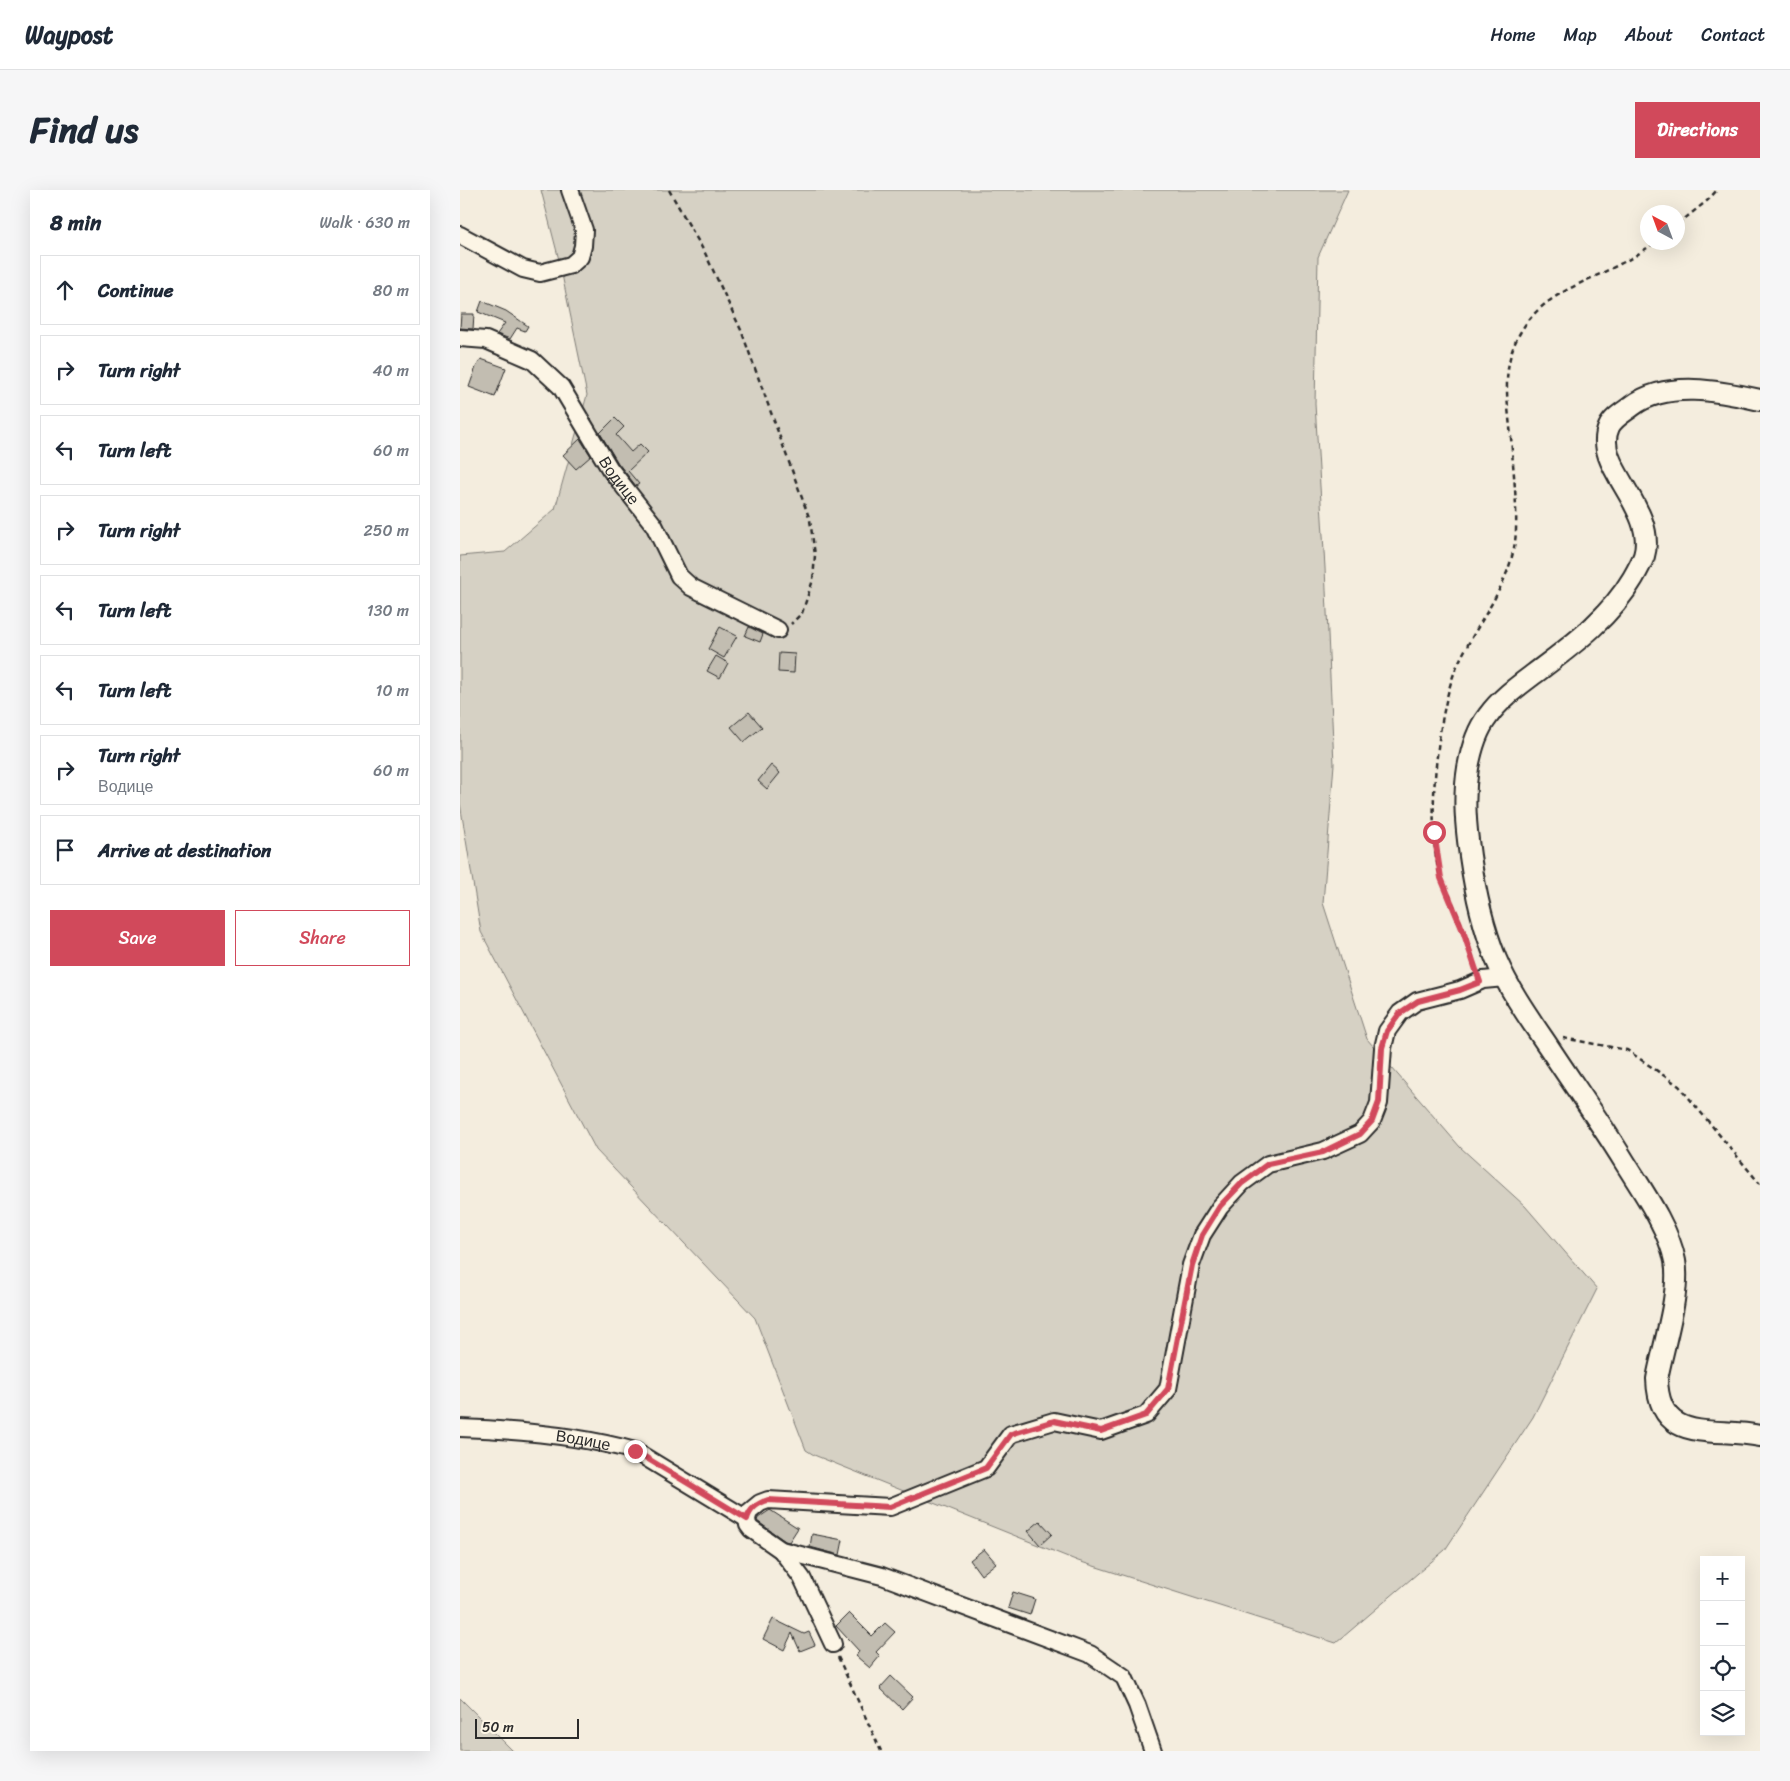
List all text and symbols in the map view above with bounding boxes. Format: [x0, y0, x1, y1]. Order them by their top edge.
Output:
text: Waypost [25, 14, 113, 56]
text: Home [1491, 19, 1536, 51]
text: Map [1564, 19, 1597, 51]
text: About [1625, 19, 1673, 51]
text: Contact [1701, 19, 1765, 51]
text: Find us [30, 99, 138, 161]
button: Directions [1635, 102, 1760, 158]
text: 8 min [50, 204, 101, 242]
north arrow [1640, 205, 1685, 250]
text: Walk · 630 m [320, 208, 410, 237]
text: Continue [98, 274, 174, 307]
icon: ahead [51, 276, 79, 304]
text: 80 m [373, 276, 409, 305]
text: Turn right [98, 354, 180, 387]
icon: right [51, 356, 79, 384]
text: 40 m [372, 356, 409, 385]
text: Turn left [98, 434, 171, 467]
icon: left [51, 436, 79, 464]
text: 60 m [373, 436, 409, 465]
street label: Водице [591, 450, 648, 511]
text: Turn right [98, 514, 180, 547]
icon: right [51, 516, 79, 544]
text: 250 m [363, 516, 409, 545]
text: Turn left [98, 594, 171, 627]
icon: left [51, 596, 79, 624]
text: 130 m [367, 596, 409, 625]
text: Turn left [98, 674, 171, 707]
icon: left [51, 676, 79, 704]
text: 10 m [376, 676, 409, 705]
text: Turn right [98, 739, 180, 772]
icon: right [51, 756, 79, 784]
text: 60 m [373, 756, 409, 785]
text: Водице [98, 772, 153, 801]
route start [1423, 821, 1446, 844]
text: Arrive at destination [98, 834, 271, 867]
icon: arrive [51, 836, 79, 864]
button: Save [50, 910, 225, 966]
button: Share [235, 910, 410, 966]
street label: Водице [554, 1421, 614, 1459]
route end [624, 1440, 647, 1463]
map controls [1700, 1556, 1745, 1736]
button: + [1700, 1556, 1745, 1601]
button: − [1700, 1601, 1745, 1646]
button: locate [1700, 1646, 1745, 1691]
button: layers [1700, 1691, 1745, 1736]
text: 50 m [482, 1715, 514, 1740]
scale bar [475, 1716, 579, 1739]

